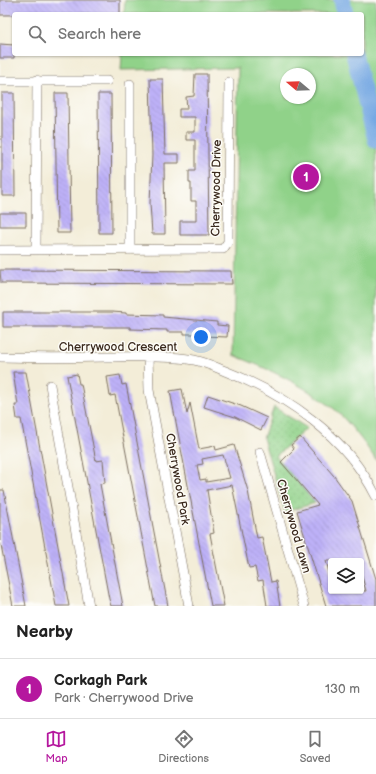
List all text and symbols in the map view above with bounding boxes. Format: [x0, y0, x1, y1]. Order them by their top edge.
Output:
search box [12, 12, 364, 56]
icon: search [26, 23, 48, 45]
text: Search here [58, 25, 141, 44]
north arrow [280, 68, 316, 104]
street label: Cherrywood Drive [208, 139, 225, 237]
pin: 1 [293, 162, 319, 192]
your location [191, 327, 211, 347]
street label: Cherrywood Crescent [59, 340, 177, 355]
street label: Cherrywood Park [162, 432, 193, 526]
street label: Cherrywood Lawn [273, 478, 314, 575]
map controls [328, 558, 364, 594]
button: layers [328, 558, 364, 594]
text: Nearby [16, 622, 73, 642]
text: Corkagh Park [54, 671, 147, 690]
text: 1 [26, 681, 32, 697]
text: 130 m [325, 681, 360, 697]
text: Park · Cherrywood Drive [54, 690, 194, 706]
tab: Map [45, 728, 68, 765]
tab: Directions [158, 728, 209, 765]
tab: Saved [300, 728, 331, 765]

